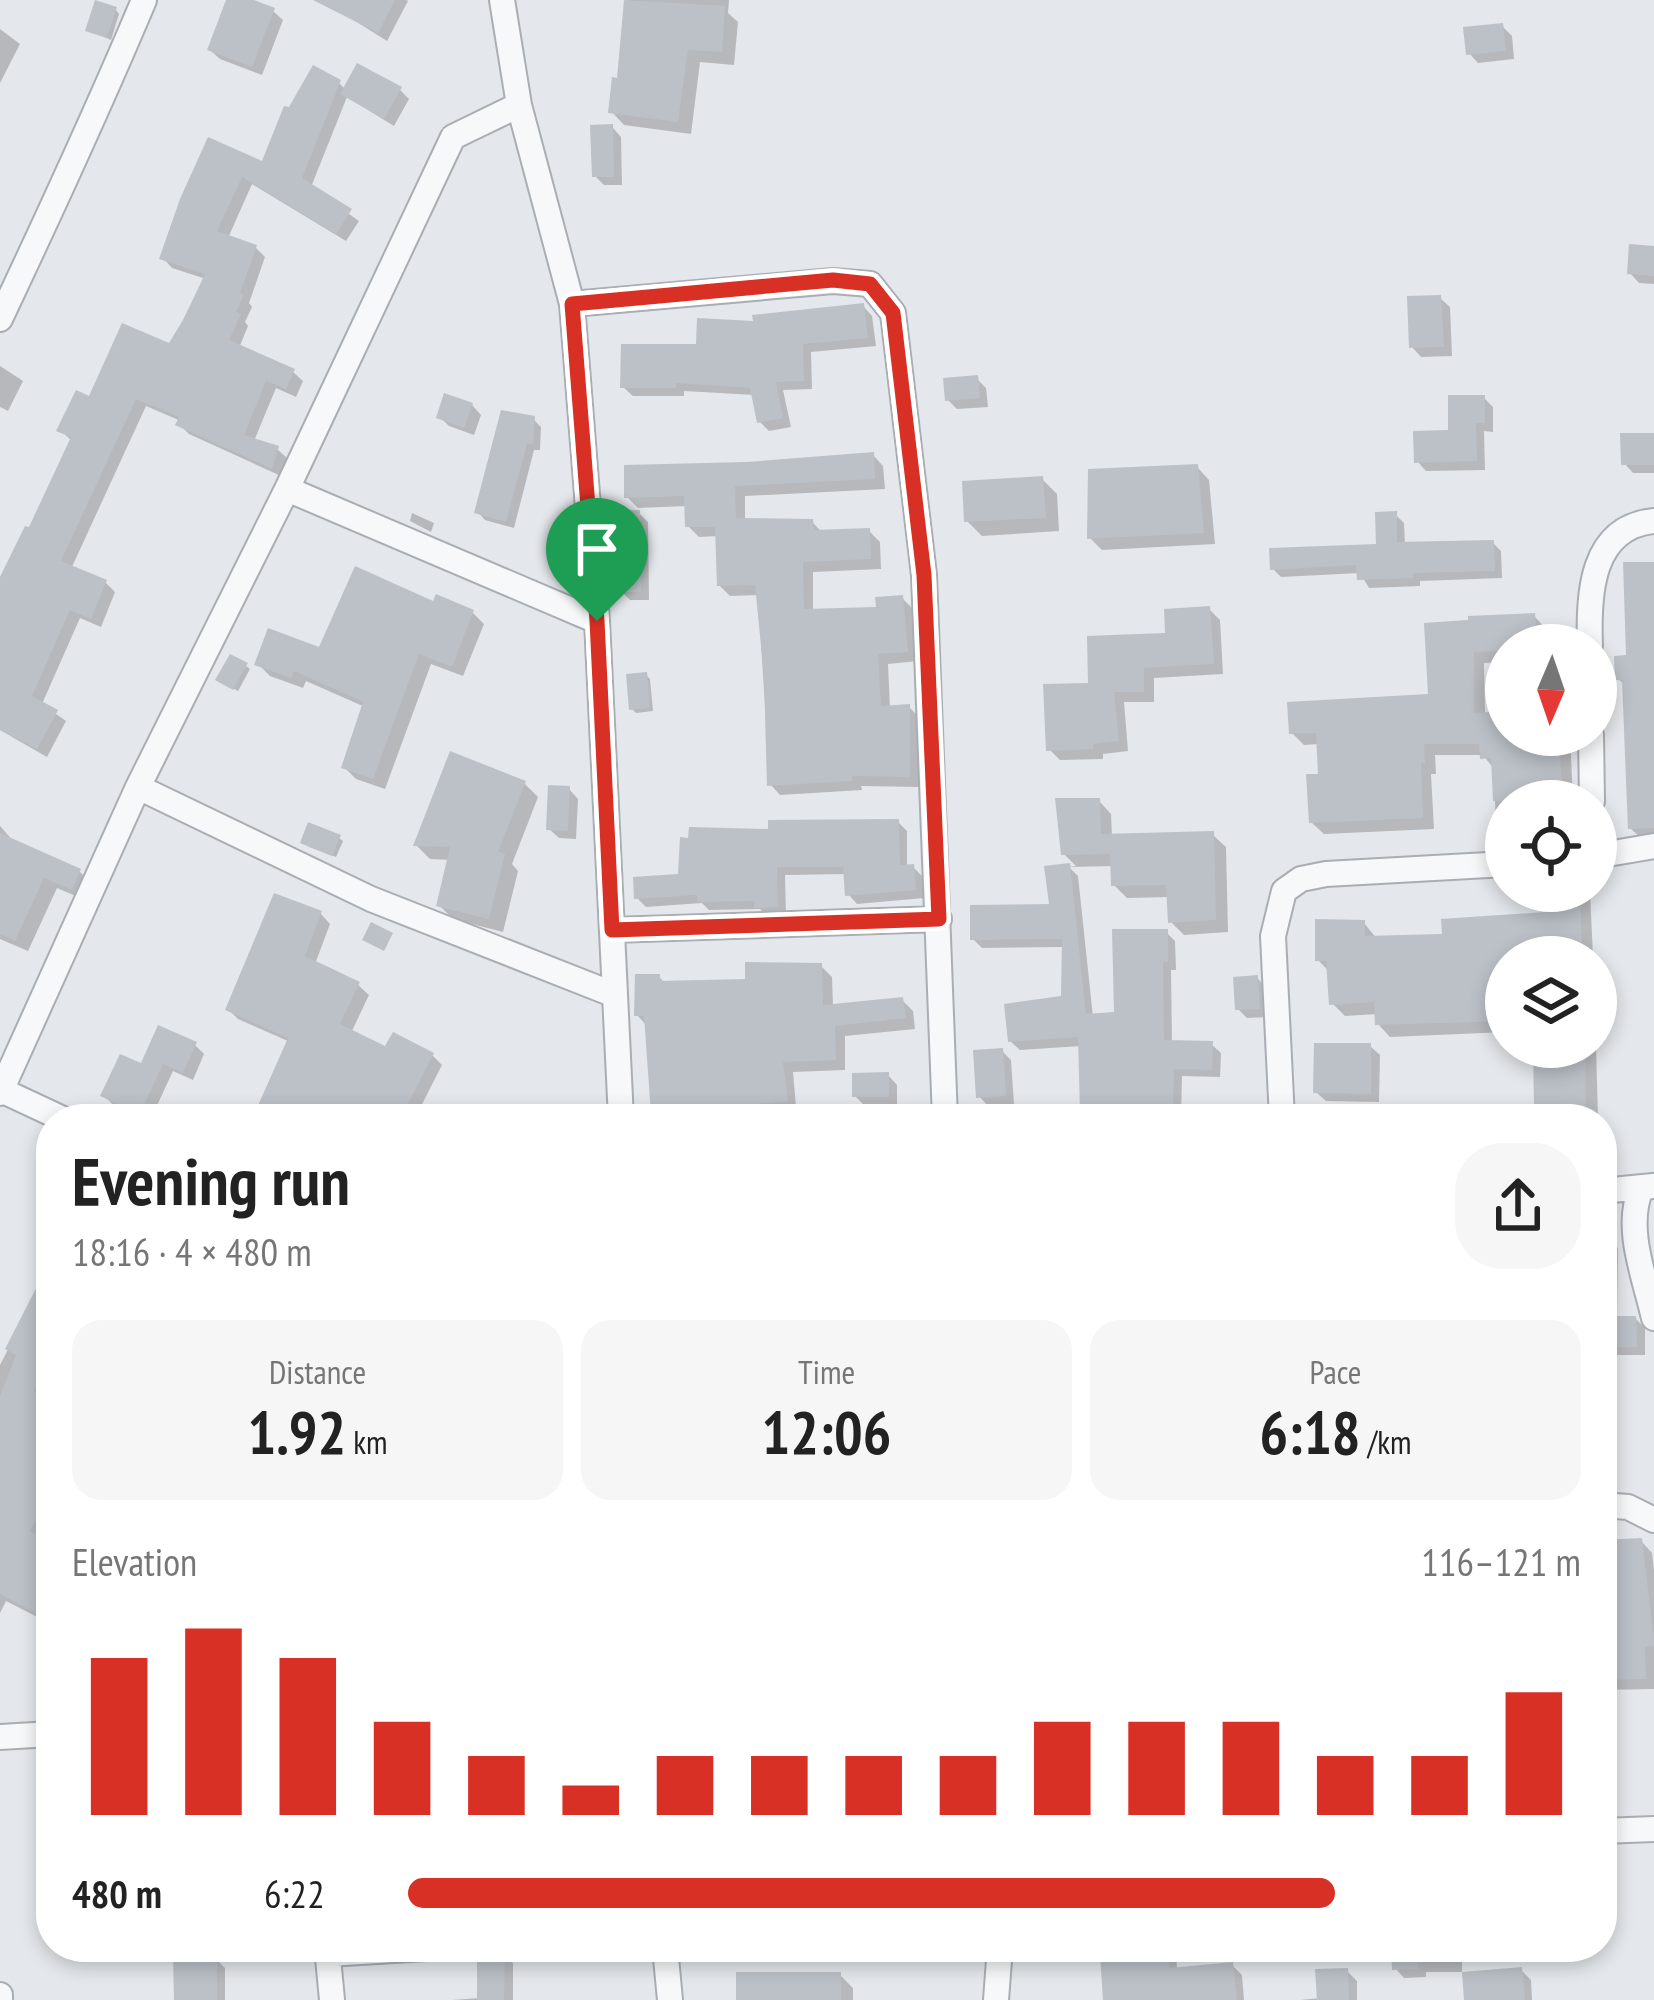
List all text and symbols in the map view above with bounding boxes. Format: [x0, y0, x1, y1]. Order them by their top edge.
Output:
pin [546, 498, 648, 621]
icon: arrive [564, 516, 630, 582]
north arrow [1485, 624, 1617, 756]
map controls [1485, 624, 1617, 1068]
button: locate [1485, 780, 1617, 912]
button: layers [1485, 936, 1617, 1068]
text: Evening run [72, 1138, 350, 1223]
button: share [1455, 1143, 1581, 1269]
text: 18:16 · 4 × 480 m [72, 1226, 312, 1277]
text: Distance [269, 1350, 366, 1393]
text: Time [798, 1350, 855, 1393]
text: Pace [1309, 1350, 1362, 1393]
text: 1.92 [247, 1393, 346, 1471]
text: 12:06 [762, 1393, 891, 1471]
text: 6:18 [1259, 1393, 1361, 1471]
text: km [346, 1420, 388, 1463]
text: /km [1361, 1420, 1412, 1463]
text: Elevation [72, 1536, 197, 1587]
text: 116–121 m [1421, 1536, 1581, 1587]
text: 480 m [72, 1868, 162, 1919]
text: 6:22 [264, 1868, 325, 1919]

